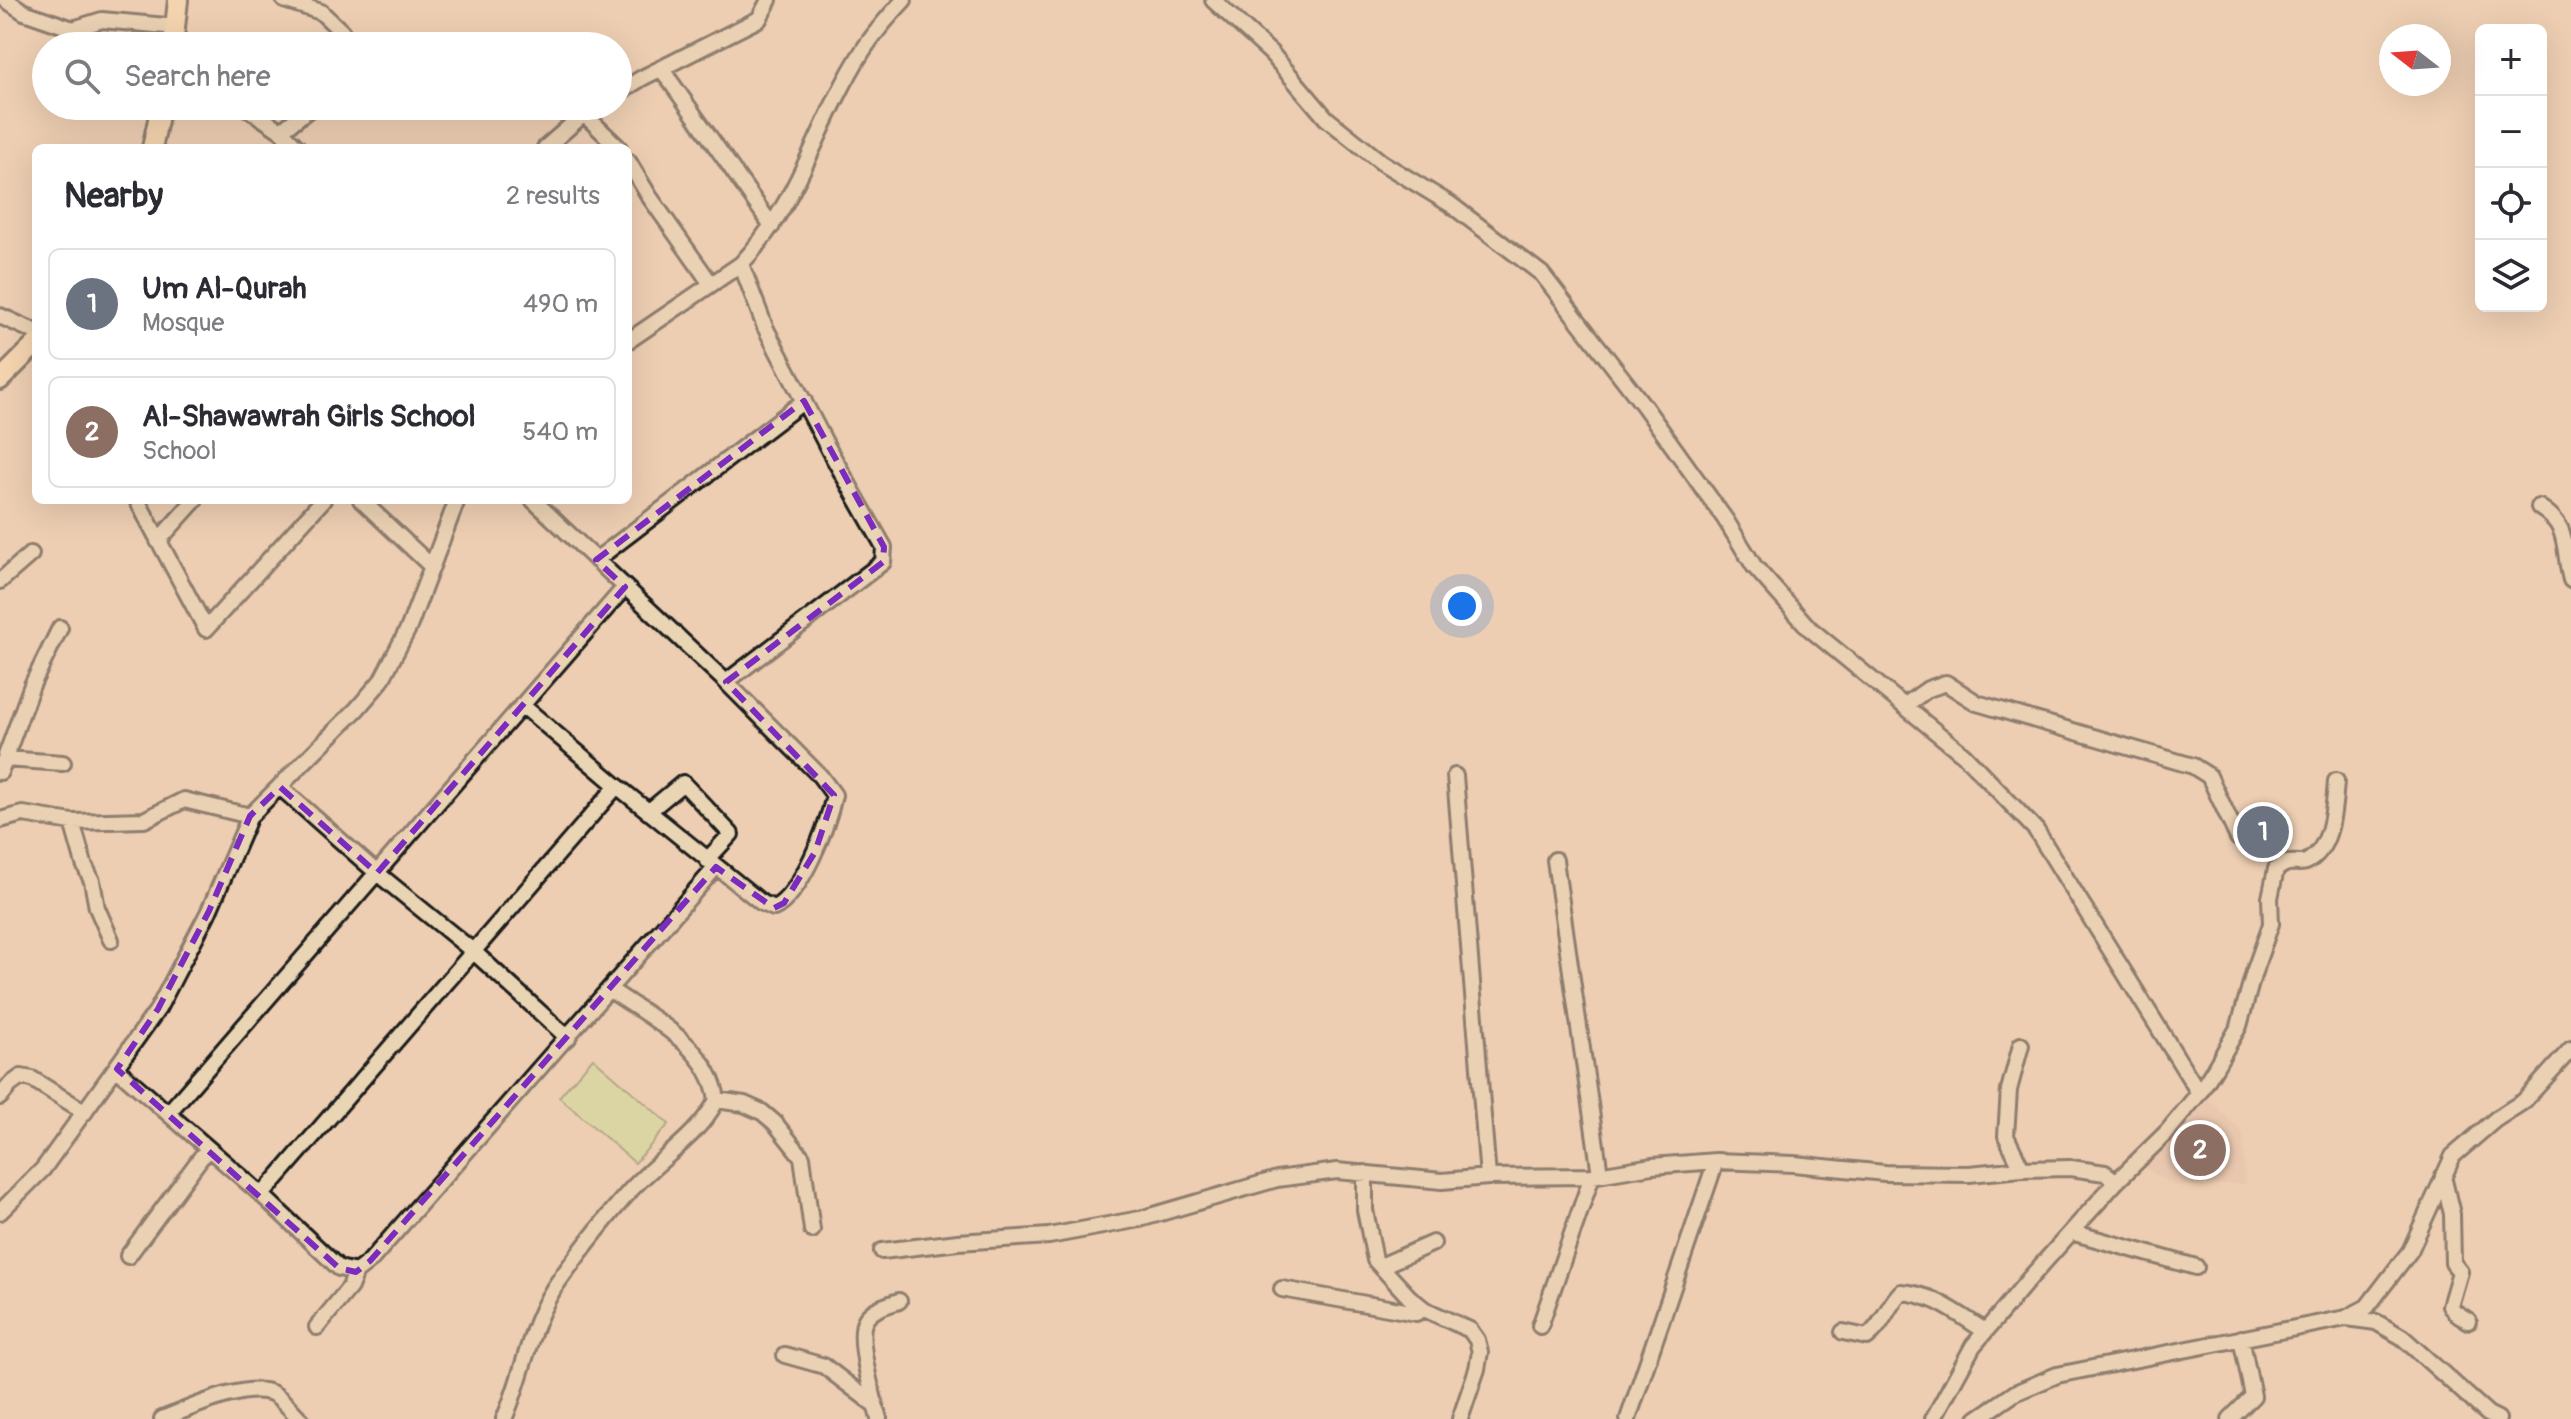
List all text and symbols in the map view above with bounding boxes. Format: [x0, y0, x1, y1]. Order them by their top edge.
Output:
north arrow [2379, 24, 2451, 96]
map controls [2475, 24, 2547, 312]
button: + [2475, 24, 2547, 96]
search box [32, 32, 632, 120]
icon: search [60, 54, 104, 98]
text: Search here [124, 58, 271, 95]
button: − [2475, 96, 2547, 168]
button: locate [2475, 168, 2547, 240]
text: Nearby [64, 175, 163, 218]
text: 2 results [506, 180, 600, 212]
button: layers [2475, 240, 2547, 312]
text: Um Al-Qurah [142, 270, 307, 307]
text: 1 [87, 288, 97, 320]
text: 490 m [523, 288, 598, 320]
text: Mosque [142, 307, 224, 339]
text: Al-Shawawrah Girls School [142, 398, 476, 435]
text: 2 [85, 416, 99, 448]
text: 540 m [522, 416, 598, 448]
text: School [142, 435, 217, 467]
your location [1442, 586, 1482, 626]
pin: 1 [2237, 802, 2289, 862]
pin: 2 [2174, 1120, 2226, 1180]

